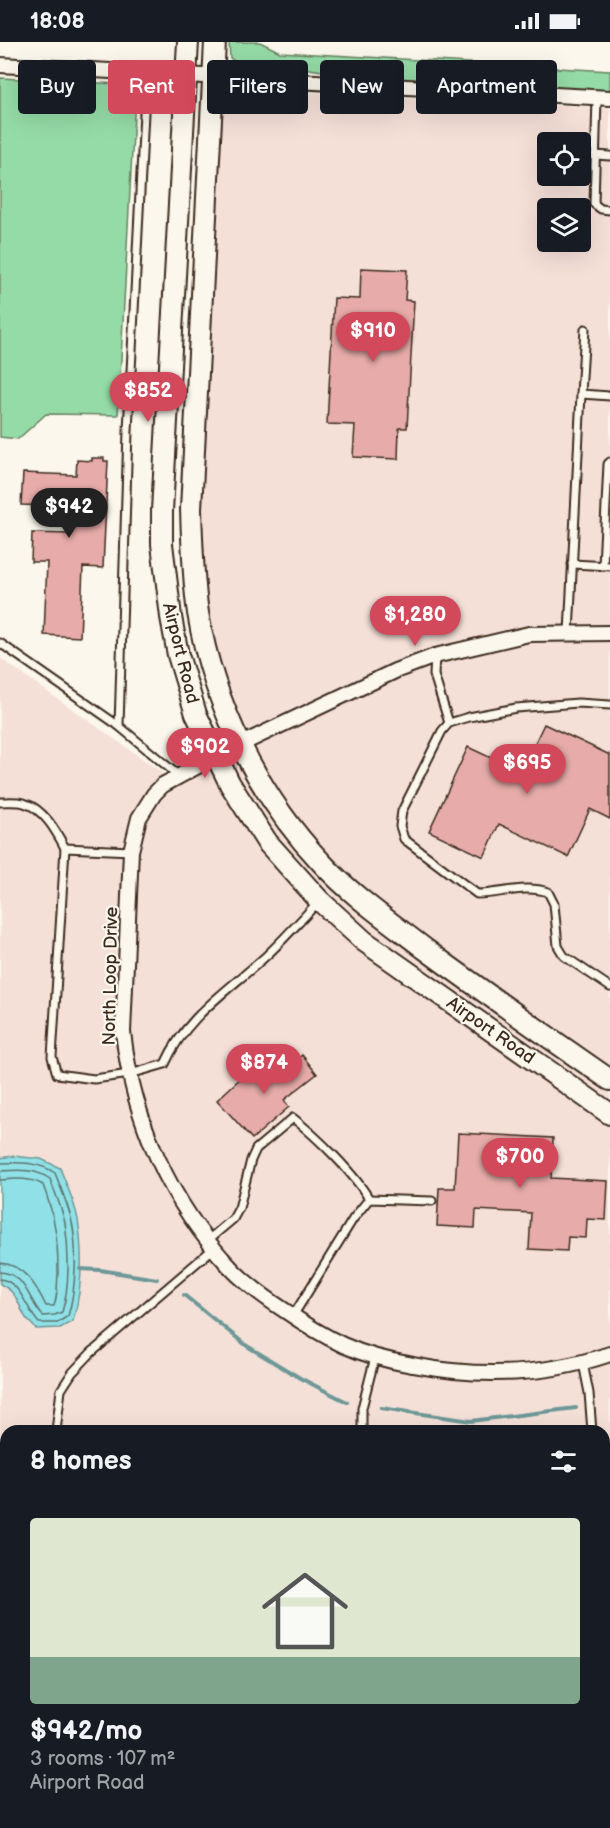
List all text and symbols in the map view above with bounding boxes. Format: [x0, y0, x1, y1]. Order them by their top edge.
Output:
text: 18:08 [30, 8, 85, 35]
chip: Buy [18, 60, 96, 114]
chip: Rent [108, 60, 195, 114]
chip: Filters [207, 60, 308, 114]
chip: New [320, 60, 404, 114]
chip: Apartment [416, 60, 557, 114]
map controls [537, 132, 591, 252]
button: locate [537, 132, 591, 186]
button: layers [537, 198, 591, 252]
pin: $910 [337, 312, 409, 363]
text: $910 [350, 319, 396, 343]
pin: $852 [112, 372, 184, 423]
text: $852 [124, 379, 172, 403]
pin: $942 [33, 488, 105, 539]
text: $942 [45, 495, 93, 519]
pin: $1,280 [366, 596, 464, 647]
street label: Airport Road [158, 601, 203, 706]
text: $1,280 [384, 603, 446, 627]
pin: $902 [169, 728, 241, 779]
text: $902 [180, 735, 230, 759]
pin: $695 [491, 744, 563, 795]
text: $695 [503, 751, 551, 775]
street label: North Loop Drive [99, 906, 122, 1046]
street label: Airport Road [443, 992, 539, 1069]
pin: $874 [228, 1044, 300, 1095]
text: $874 [240, 1051, 288, 1075]
pin: $700 [484, 1138, 556, 1189]
text: $700 [495, 1145, 545, 1169]
icon: filters [547, 1445, 580, 1478]
text: 8 homes [30, 1446, 132, 1477]
icon: home [251, 1557, 359, 1665]
text: $942/mo [30, 1716, 142, 1747]
text: 3 rooms · 107 m² [30, 1747, 175, 1771]
text: Airport Road [30, 1771, 144, 1795]

